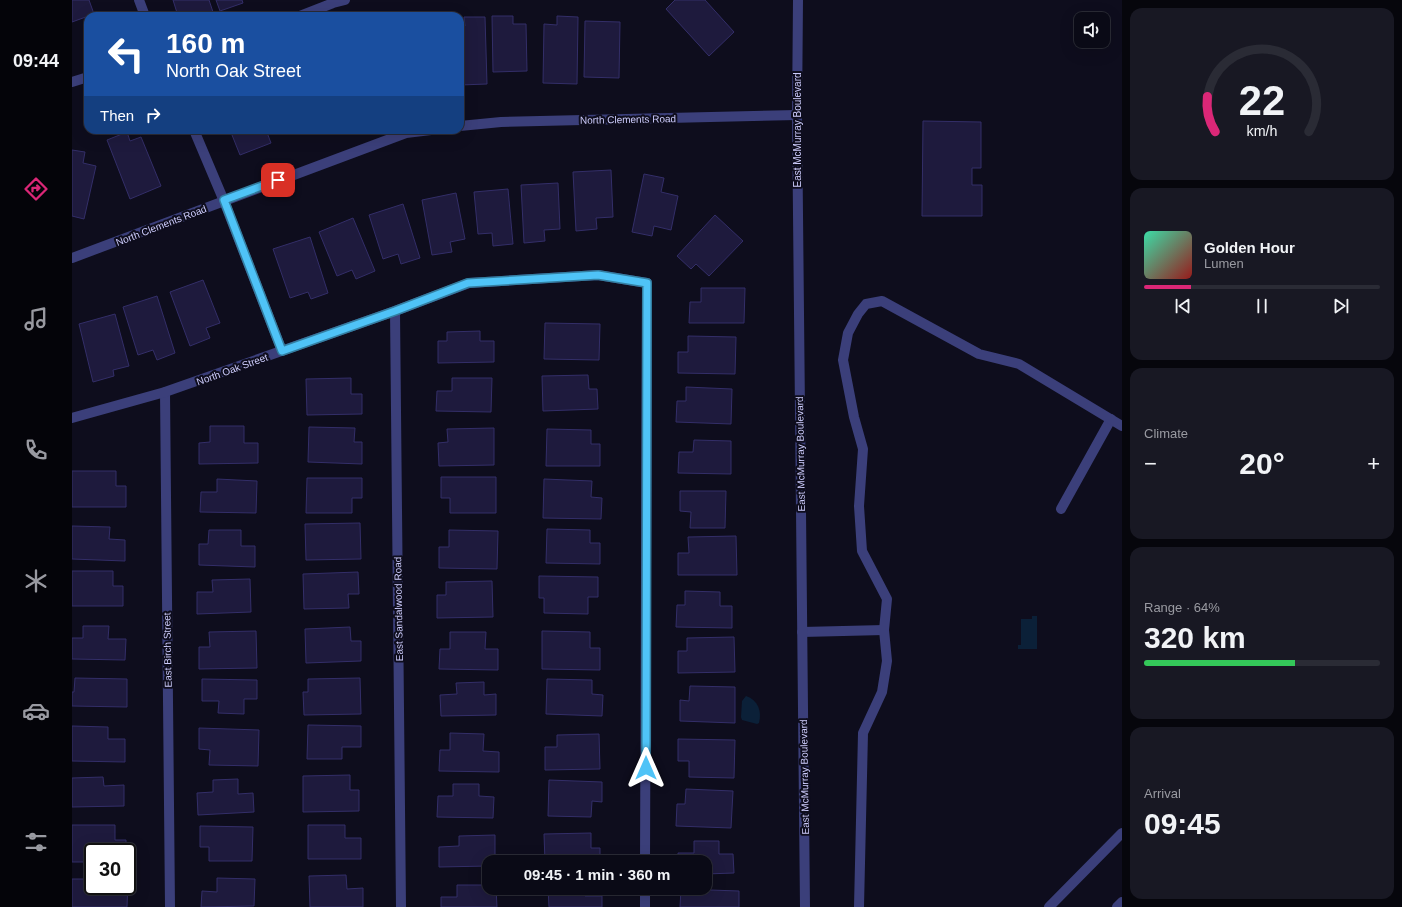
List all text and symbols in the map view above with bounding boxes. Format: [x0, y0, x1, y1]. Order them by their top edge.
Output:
map controls [1074, 12, 1110, 48]
button: sound [1074, 12, 1110, 48]
icon: left [100, 28, 152, 80]
text: 160 m [166, 28, 245, 59]
text: 09:44 [13, 51, 59, 71]
text: North Oak Street [166, 61, 301, 81]
street label: East McMurray Boulevard [792, 72, 803, 188]
text: 22 [1239, 77, 1285, 124]
icon: right [142, 104, 164, 126]
text: Then [100, 107, 134, 124]
street label: North Clements Road [580, 113, 676, 126]
text: km/h [1247, 122, 1278, 138]
pin [261, 163, 295, 197]
icon: arrive [267, 169, 289, 191]
icon: directions [22, 175, 50, 203]
street label: North Clements Road [114, 203, 208, 248]
text: Golden Hour [1204, 239, 1295, 256]
text: Lumen [1204, 256, 1244, 271]
icon: previous [1172, 295, 1194, 317]
icon: pause [1251, 295, 1273, 317]
icon: next [1330, 295, 1352, 317]
icon: music [22, 305, 50, 333]
street label: North Oak Street [195, 351, 270, 387]
street label: East McMurray Boulevard [794, 396, 807, 512]
text: Climate [1144, 426, 1188, 441]
icon: phone [22, 436, 50, 464]
text: 20° [1239, 447, 1285, 480]
text: − [1144, 451, 1157, 476]
text: + [1367, 451, 1380, 476]
street label: East Sandalwood Road [392, 557, 405, 661]
icon: climate [22, 567, 50, 595]
text: Range · 64% [1144, 600, 1220, 615]
street label: East Birch Street [161, 612, 174, 688]
text: 320 km [1144, 621, 1246, 654]
icon: car [22, 697, 50, 725]
street label: East McMurray Boulevard [798, 719, 811, 835]
position arrow [625, 747, 667, 789]
text: Arrival [1144, 786, 1181, 801]
text: 09:45 [1144, 807, 1221, 840]
icon: filters [22, 828, 50, 856]
speed limit sign: 30 [84, 843, 136, 895]
text: 09:45 · 1 min · 360 m [524, 866, 670, 883]

